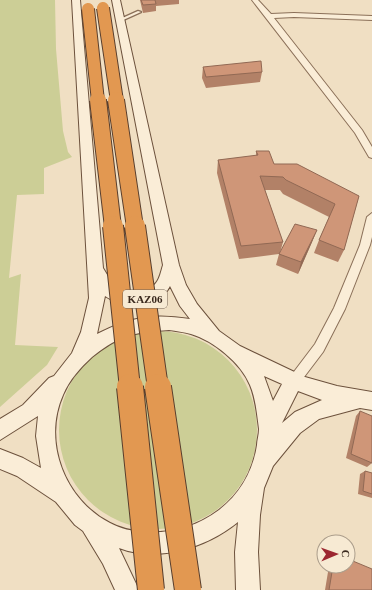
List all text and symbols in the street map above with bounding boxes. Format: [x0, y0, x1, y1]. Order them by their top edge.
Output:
road number: KАZ06 [123, 290, 167, 308]
north arrow [316, 534, 356, 574]
text: С [340, 549, 352, 558]

